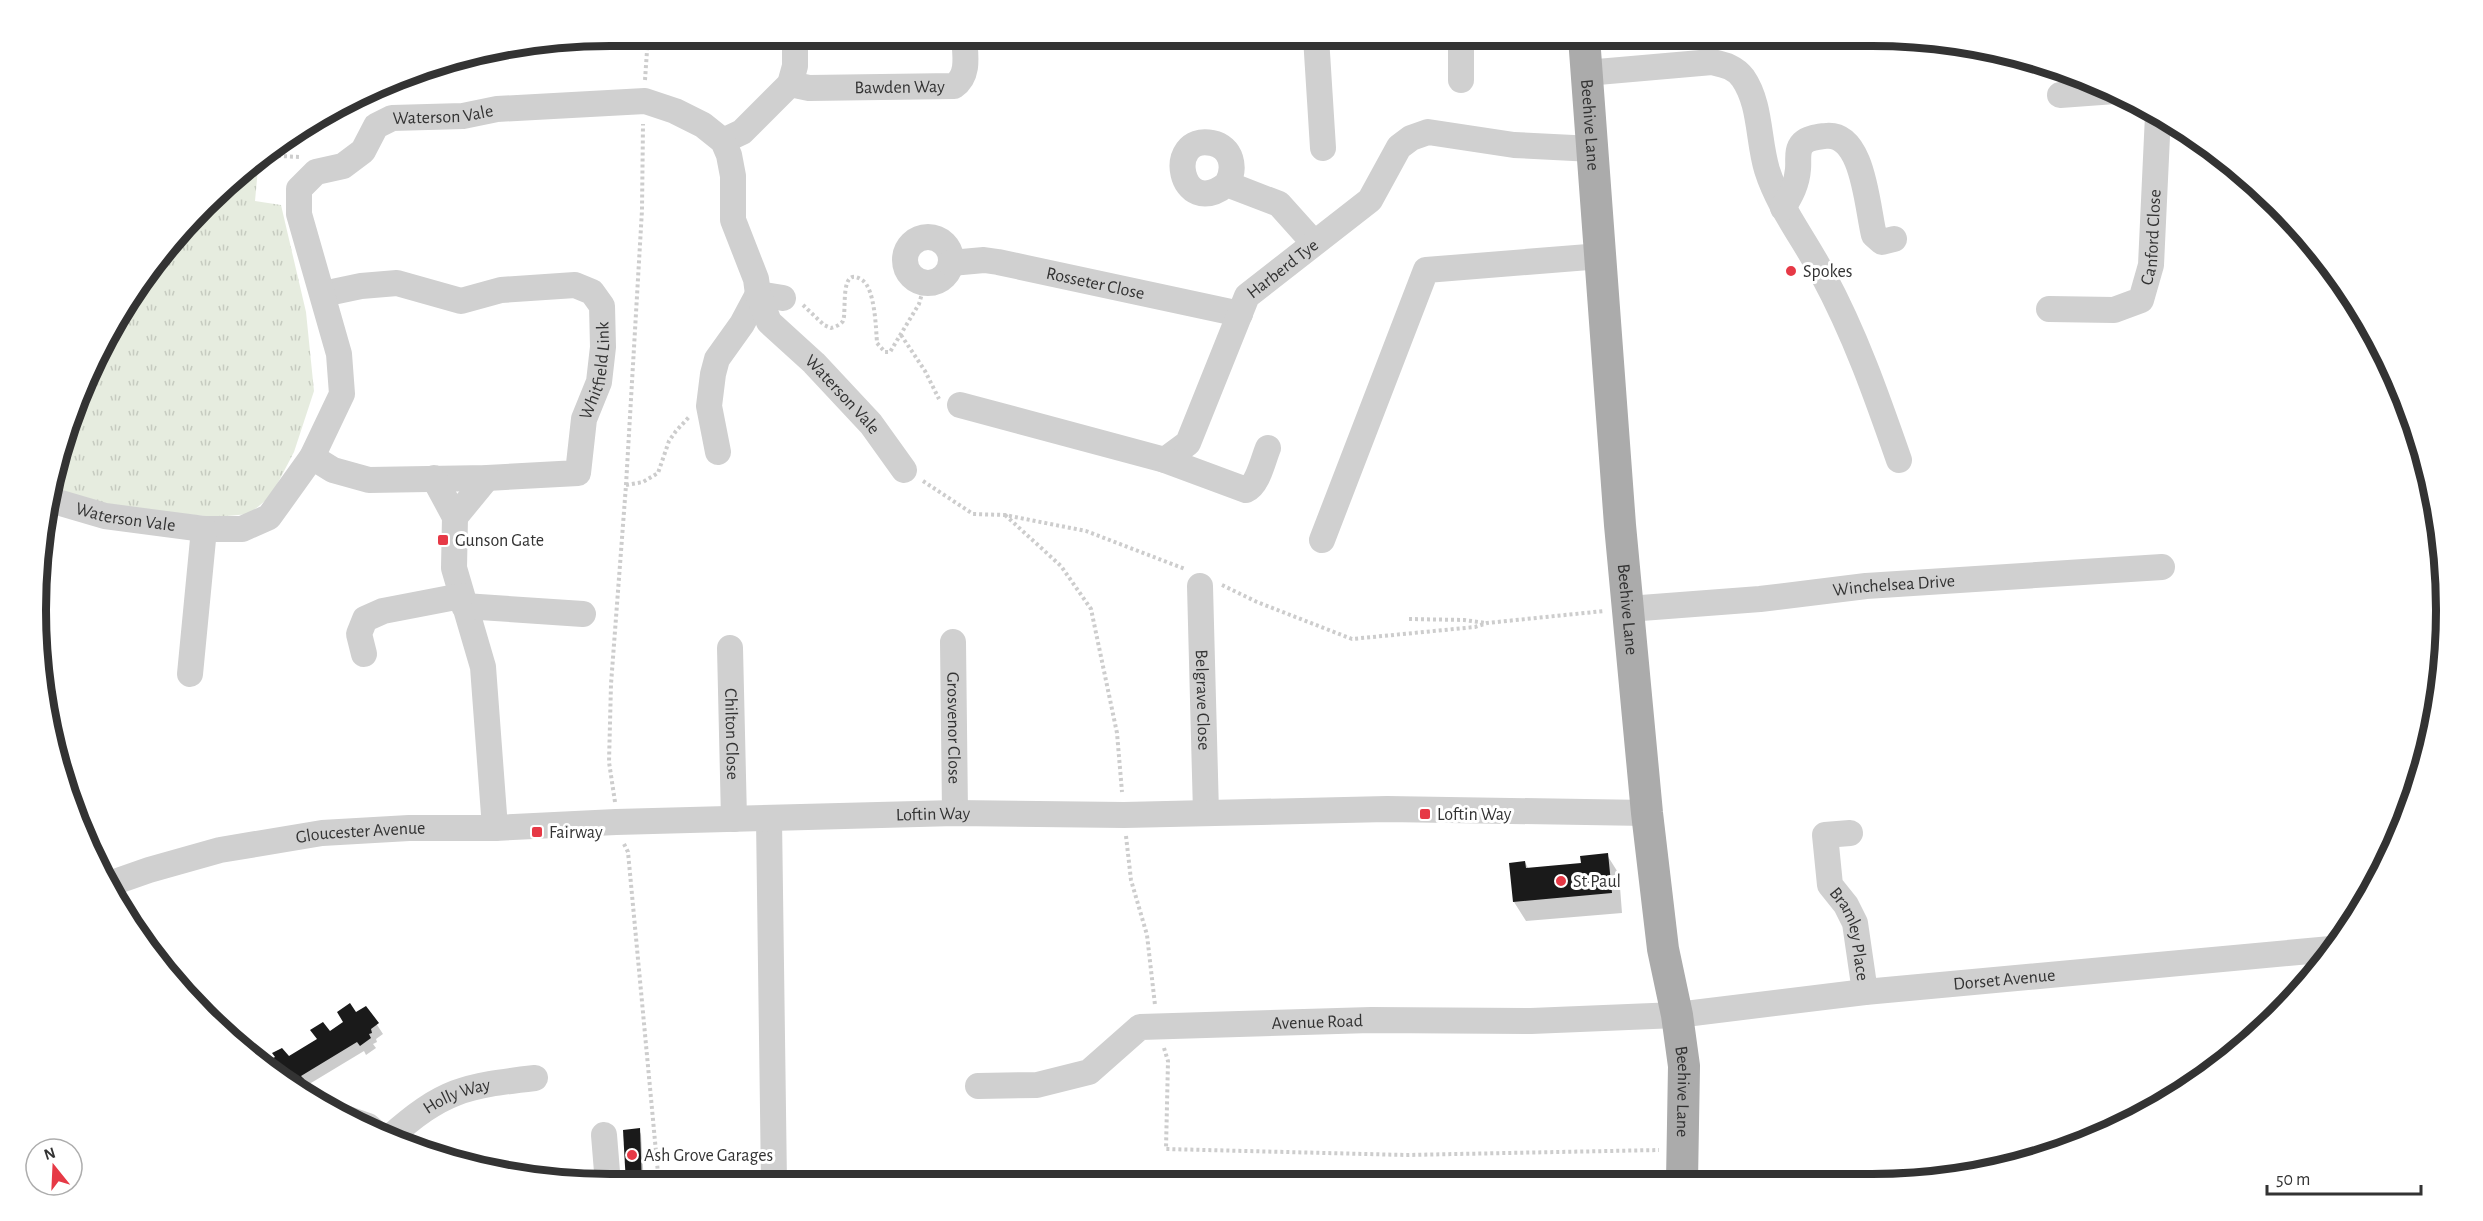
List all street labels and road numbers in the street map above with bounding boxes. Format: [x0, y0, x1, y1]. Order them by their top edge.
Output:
street label: Bawden Way [854, 78, 945, 97]
street label: Beehive Lane [1577, 78, 1602, 171]
street label: Waterson Vale [392, 102, 495, 128]
street label: Canford Close [2138, 189, 2165, 287]
street label: Harberd Tye [1244, 236, 1322, 303]
street label: Rosseter Close [1044, 265, 1146, 303]
street label: Whitfield Link [577, 321, 613, 422]
street label: Waterson Vale [801, 352, 883, 438]
street label: Waterson Vale [73, 500, 176, 535]
street label: Beehive Lane [1614, 563, 1640, 656]
street label: Winchelsea Drive [1832, 572, 1956, 600]
street label: Belgrave Close [1192, 649, 1212, 751]
street label: Grosvenor Close [943, 672, 963, 784]
street label: Chilton Close [721, 688, 741, 780]
street label: Loftin Way [896, 805, 971, 825]
street label: Gloucester Avenue [294, 820, 425, 847]
street label: Bramley Place [1826, 884, 1871, 982]
street label: Dorset Avenue [1952, 966, 2056, 994]
street label: Avenue Road [1271, 1012, 1363, 1033]
street label: Beehive Lane [1671, 1045, 1692, 1138]
street label: Holly Way [420, 1076, 492, 1118]

